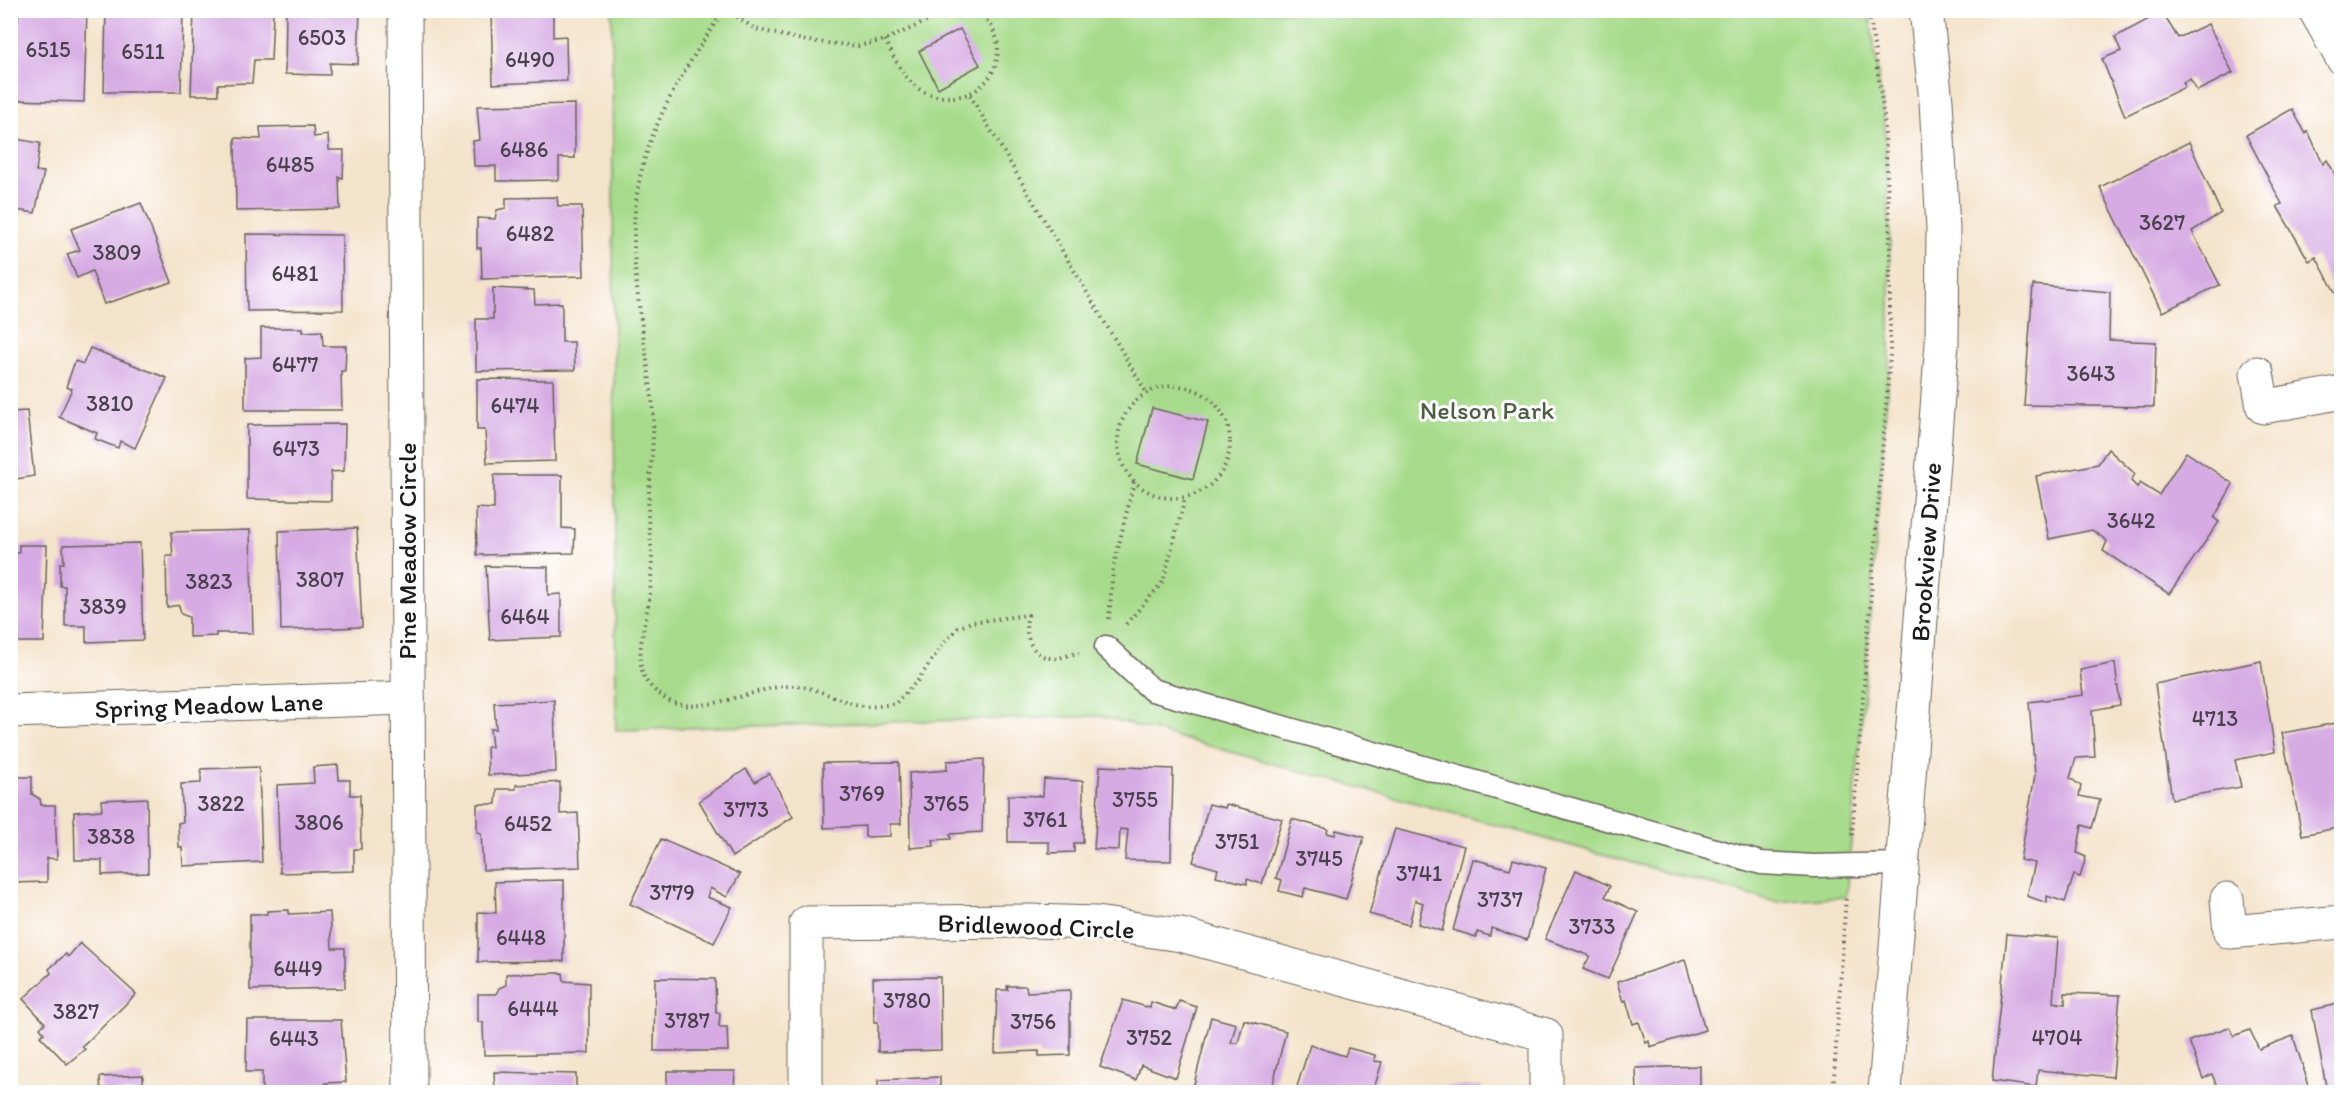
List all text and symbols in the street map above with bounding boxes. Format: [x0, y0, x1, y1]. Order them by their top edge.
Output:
house number: 6503 [298, 24, 346, 51]
house number: 6515 [26, 36, 70, 63]
house number: 6511 [121, 38, 165, 65]
house number: 6490 [505, 46, 555, 73]
house number: 6486 [500, 136, 548, 163]
house number: 6485 [266, 151, 314, 178]
house number: 3627 [2139, 209, 2185, 236]
house number: 6482 [506, 220, 555, 247]
house number: 3809 [92, 239, 142, 266]
house number: 6481 [271, 260, 319, 287]
house number: 6477 [272, 351, 318, 378]
house number: 3643 [2067, 360, 2115, 387]
house number: 3810 [86, 390, 134, 417]
house number: 6474 [491, 392, 540, 419]
park label: Nelson Park [1420, 394, 1554, 426]
house number: 6473 [272, 435, 320, 462]
street label: Pine Meadow Circle [391, 442, 423, 660]
street label: Brookview Drive [1904, 461, 1948, 643]
house number: 3642 [2107, 507, 2156, 534]
house number: 3807 [296, 566, 344, 593]
house number: 3823 [185, 568, 233, 595]
house number: 3839 [79, 593, 127, 620]
house number: 6464 [500, 603, 550, 630]
street label: Spring Meadow Lane [94, 685, 324, 725]
house number: 4713 [2192, 705, 2238, 732]
house number: 3769 [839, 780, 885, 807]
house number: 3755 [1112, 786, 1158, 813]
house number: 3822 [197, 790, 245, 817]
house number: 3765 [923, 790, 969, 817]
house number: 3773 [723, 796, 769, 823]
house number: 3761 [1023, 806, 1067, 833]
house number: 3806 [294, 809, 344, 836]
house number: 6452 [504, 810, 552, 837]
house number: 3838 [87, 823, 135, 850]
house number: 3751 [1215, 828, 1259, 855]
house number: 3745 [1295, 845, 1343, 872]
house number: 3741 [1396, 860, 1442, 887]
house number: 3779 [649, 879, 695, 906]
house number: 3737 [1477, 886, 1523, 913]
street label: Bridlewood Circle [937, 907, 1135, 945]
house number: 3733 [1569, 913, 1615, 940]
house number: 6448 [496, 924, 546, 951]
house number: 6449 [273, 955, 323, 982]
house number: 3780 [883, 987, 931, 1014]
house number: 6444 [507, 995, 559, 1022]
house number: 3827 [53, 998, 99, 1025]
house number: 3787 [664, 1007, 710, 1034]
house number: 3756 [1010, 1008, 1056, 1035]
house number: 3752 [1126, 1024, 1172, 1051]
house number: 4704 [2032, 1024, 2082, 1051]
house number: 6443 [269, 1025, 319, 1052]

